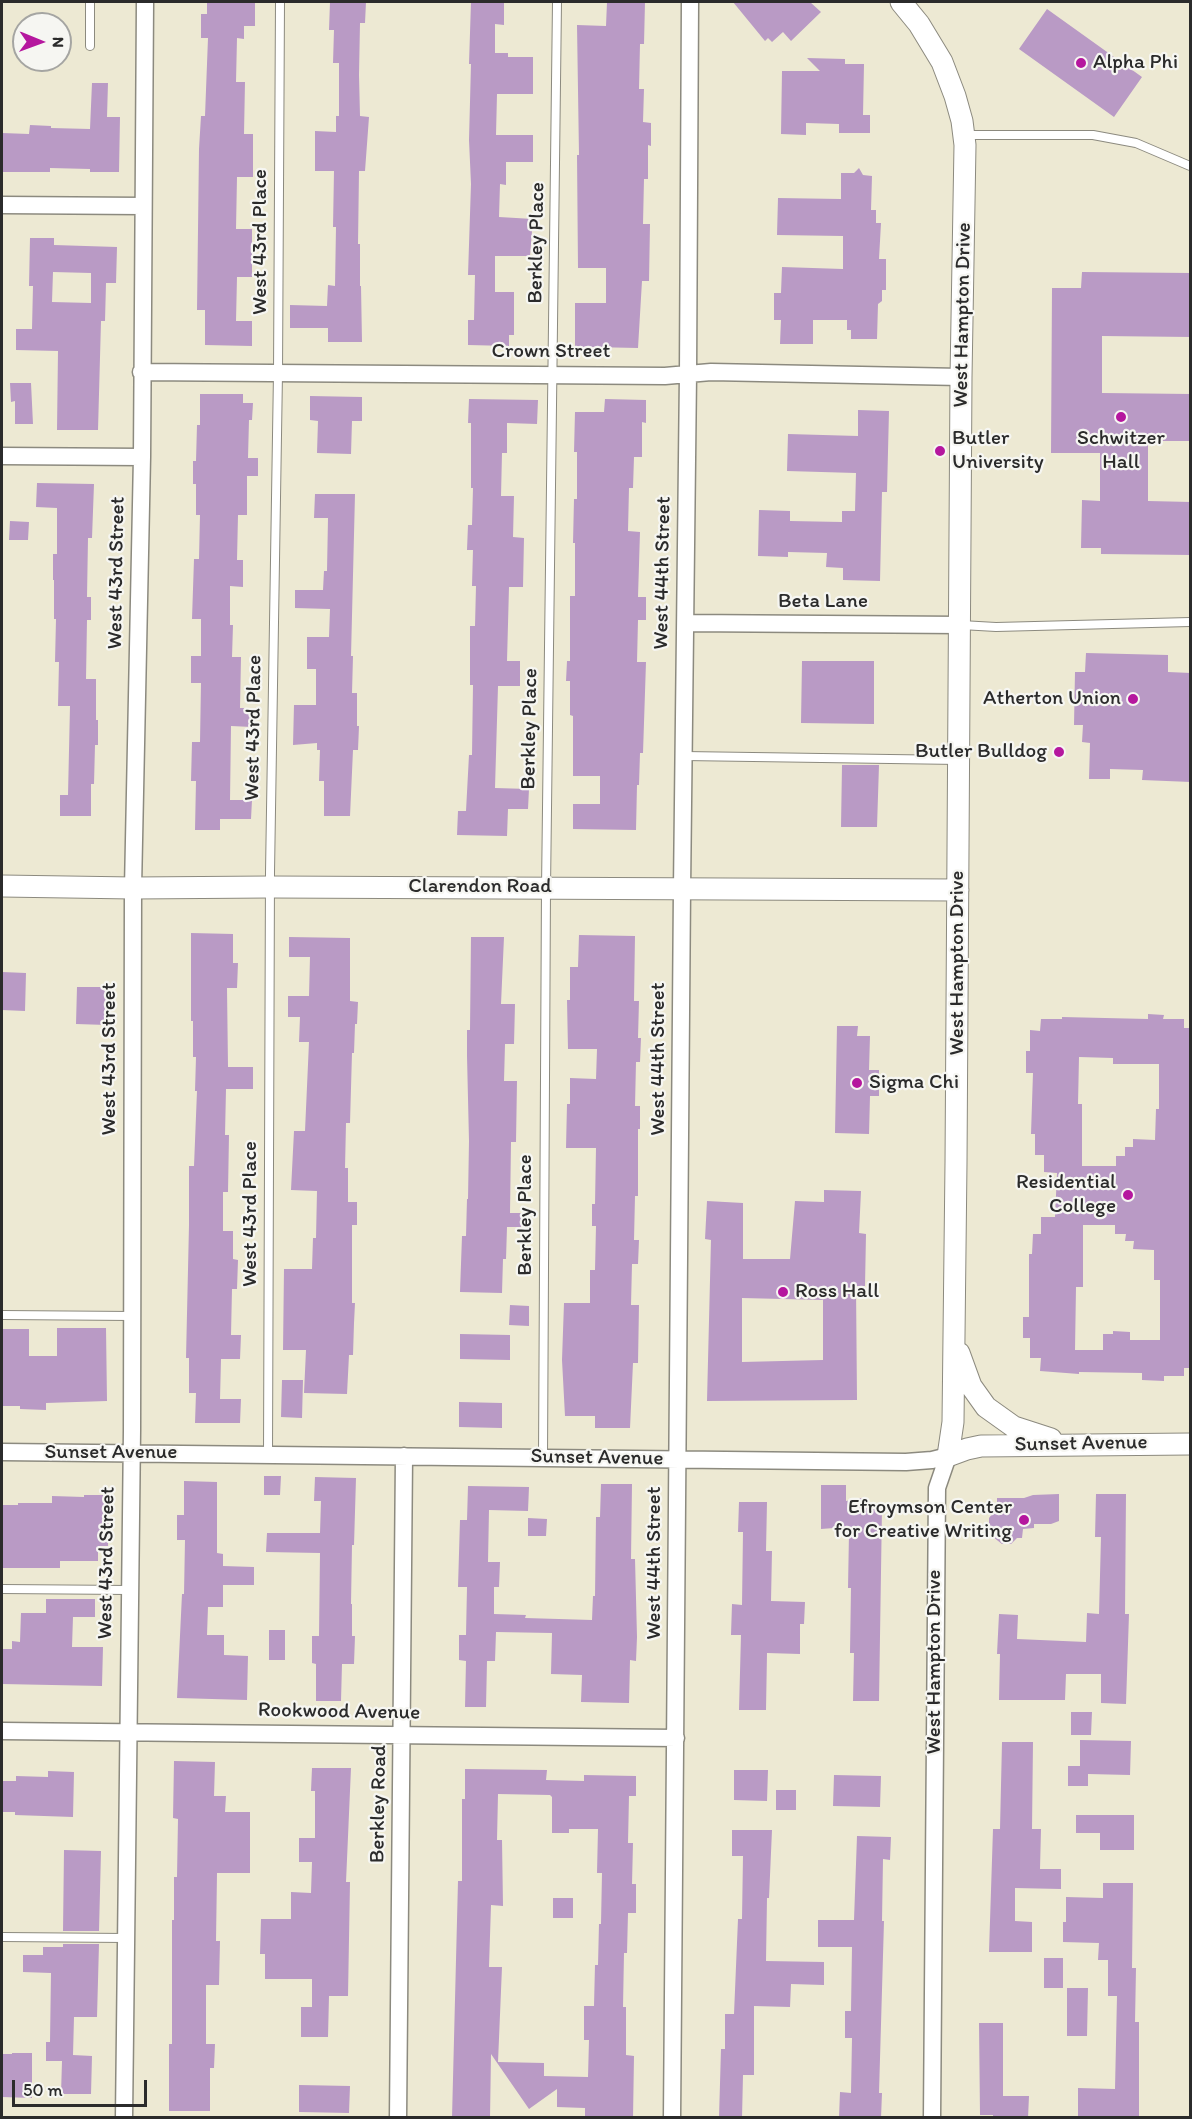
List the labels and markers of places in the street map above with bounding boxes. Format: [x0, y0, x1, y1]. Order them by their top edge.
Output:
place label: Alpha Phi [1093, 50, 1178, 76]
marker: Alpha Phi [1074, 56, 1088, 70]
marker: Schwitzer Hall [1114, 410, 1128, 424]
place label: Butler University [952, 426, 1044, 476]
place label: Schwitzer Hall [1077, 426, 1165, 476]
marker: Butler University [933, 444, 947, 458]
place label: Atherton Union [983, 686, 1121, 712]
marker: Atherton Union [1126, 692, 1140, 706]
place label: Butler Bulldog [915, 739, 1047, 765]
marker: Butler Bulldog [1052, 745, 1066, 759]
place label: Sigma Chi [869, 1070, 959, 1096]
marker: Sigma Chi [850, 1076, 864, 1090]
place label: Residential College [1016, 1170, 1116, 1220]
marker: Residential College [1121, 1188, 1135, 1202]
place label: Ross Hall [795, 1279, 879, 1305]
marker: Ross Hall [776, 1285, 790, 1299]
place label: Efroymson Center for Creative Writing [834, 1495, 1012, 1545]
marker: Efroymson Center for Creative Writing [1017, 1513, 1031, 1527]

